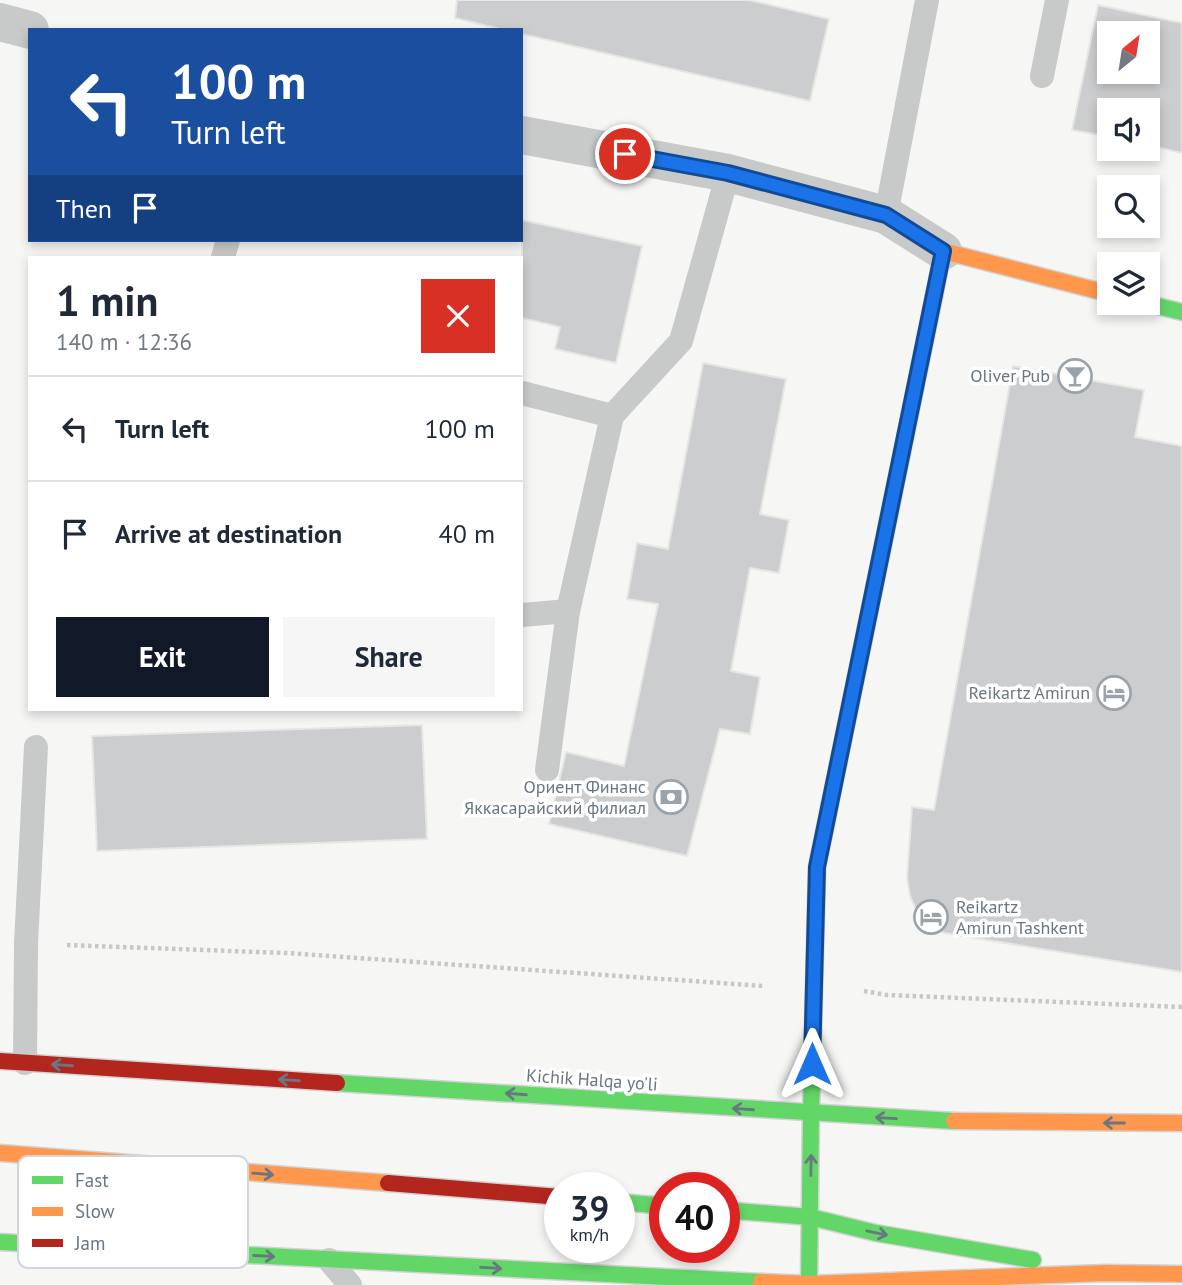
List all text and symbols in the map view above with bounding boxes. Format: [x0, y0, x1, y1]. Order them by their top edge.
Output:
north arrow [1097, 21, 1160, 84]
map controls [1097, 21, 1160, 315]
text: 100 m [171, 49, 306, 113]
icon: left [56, 56, 147, 147]
button: sound [1097, 98, 1160, 161]
text: Turn left [171, 111, 286, 153]
pin [595, 124, 655, 184]
icon: arrive [606, 135, 644, 173]
button: search [1097, 175, 1160, 238]
icon: arrive [126, 189, 164, 227]
text: Then [56, 192, 112, 225]
button: layers [1097, 252, 1160, 315]
text: 1 min [56, 273, 158, 328]
button: close [421, 279, 495, 353]
text: 140 m · 12:36 [56, 327, 192, 356]
bar icon: Oliver Pub [1056, 357, 1094, 395]
place label: Oliver Pub [970, 364, 1050, 387]
icon: left [56, 410, 94, 448]
text: Turn left [115, 412, 209, 445]
text: 100 m [424, 412, 495, 445]
icon: arrive [56, 515, 94, 553]
text: Arrive at destination [115, 517, 342, 550]
text: 40 m [439, 517, 495, 550]
button: Exit [56, 617, 269, 697]
button: Share [283, 617, 495, 697]
hotel icon: Reikartz Amirun [1095, 674, 1133, 712]
place label: Reikartz Amirun [969, 681, 1090, 704]
place label: Ориент Финанс Яккасарайский филиал [464, 775, 646, 819]
bank icon: Ориент Финанс Яккасарайский филиал [652, 778, 690, 816]
place label: Reikartz Amirun Tashkent [956, 895, 1084, 939]
hotel icon: Reikartz Amirun Tashkent [912, 898, 950, 936]
position arrow [775, 1027, 849, 1101]
one-way arrow [51, 1058, 74, 1071]
street label: Kichik Halqa yo'li [525, 1063, 659, 1096]
one-way arrow [278, 1073, 301, 1086]
one-way arrow [505, 1087, 528, 1100]
one-way arrow [733, 1102, 755, 1115]
one-way arrow [876, 1111, 898, 1124]
one-way arrow [1103, 1116, 1126, 1130]
one-way arrow [804, 1154, 818, 1177]
legend [18, 1156, 248, 1268]
text: Fast [75, 1168, 109, 1192]
one-way arrow [252, 1168, 274, 1181]
speed limit sign: 40 [649, 1172, 740, 1263]
text: 39 [570, 1185, 609, 1231]
text: Slow [75, 1199, 115, 1223]
text: km/h [570, 1223, 609, 1246]
one-way arrow [865, 1226, 888, 1240]
text: Jam [74, 1231, 105, 1255]
one-way arrow [252, 1250, 275, 1263]
one-way arrow [479, 1262, 502, 1275]

